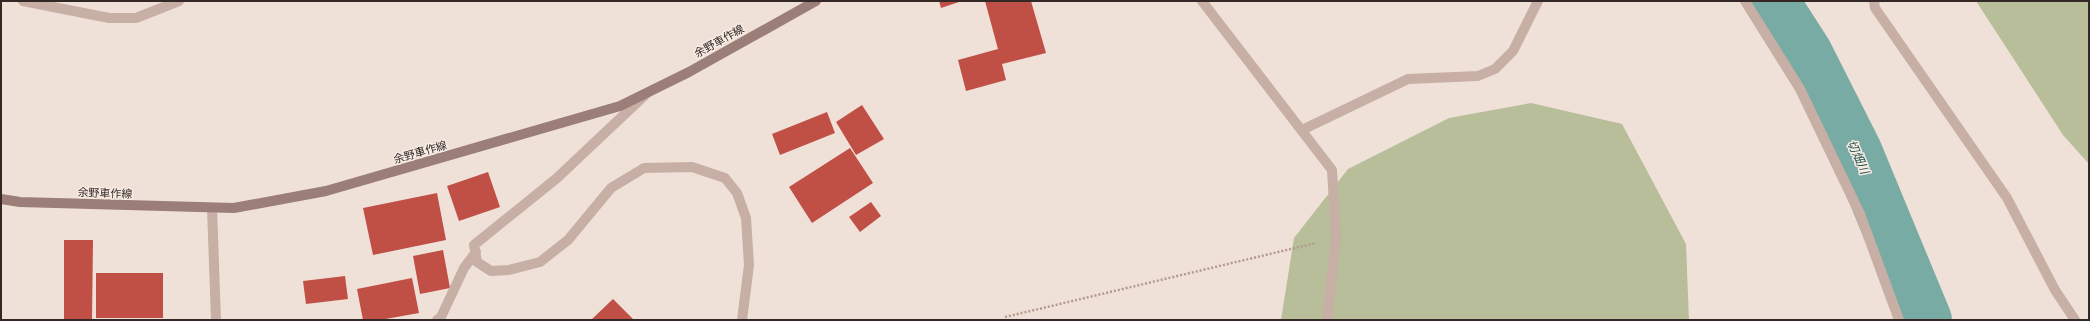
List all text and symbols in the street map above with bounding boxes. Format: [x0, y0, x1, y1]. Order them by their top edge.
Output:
street label: 余野車作線 [691, 21, 747, 61]
water label: 切畑川 [1842, 136, 1875, 179]
street label: 余野車作線 [391, 137, 449, 167]
street label: 余野車作線 [77, 184, 133, 202]

